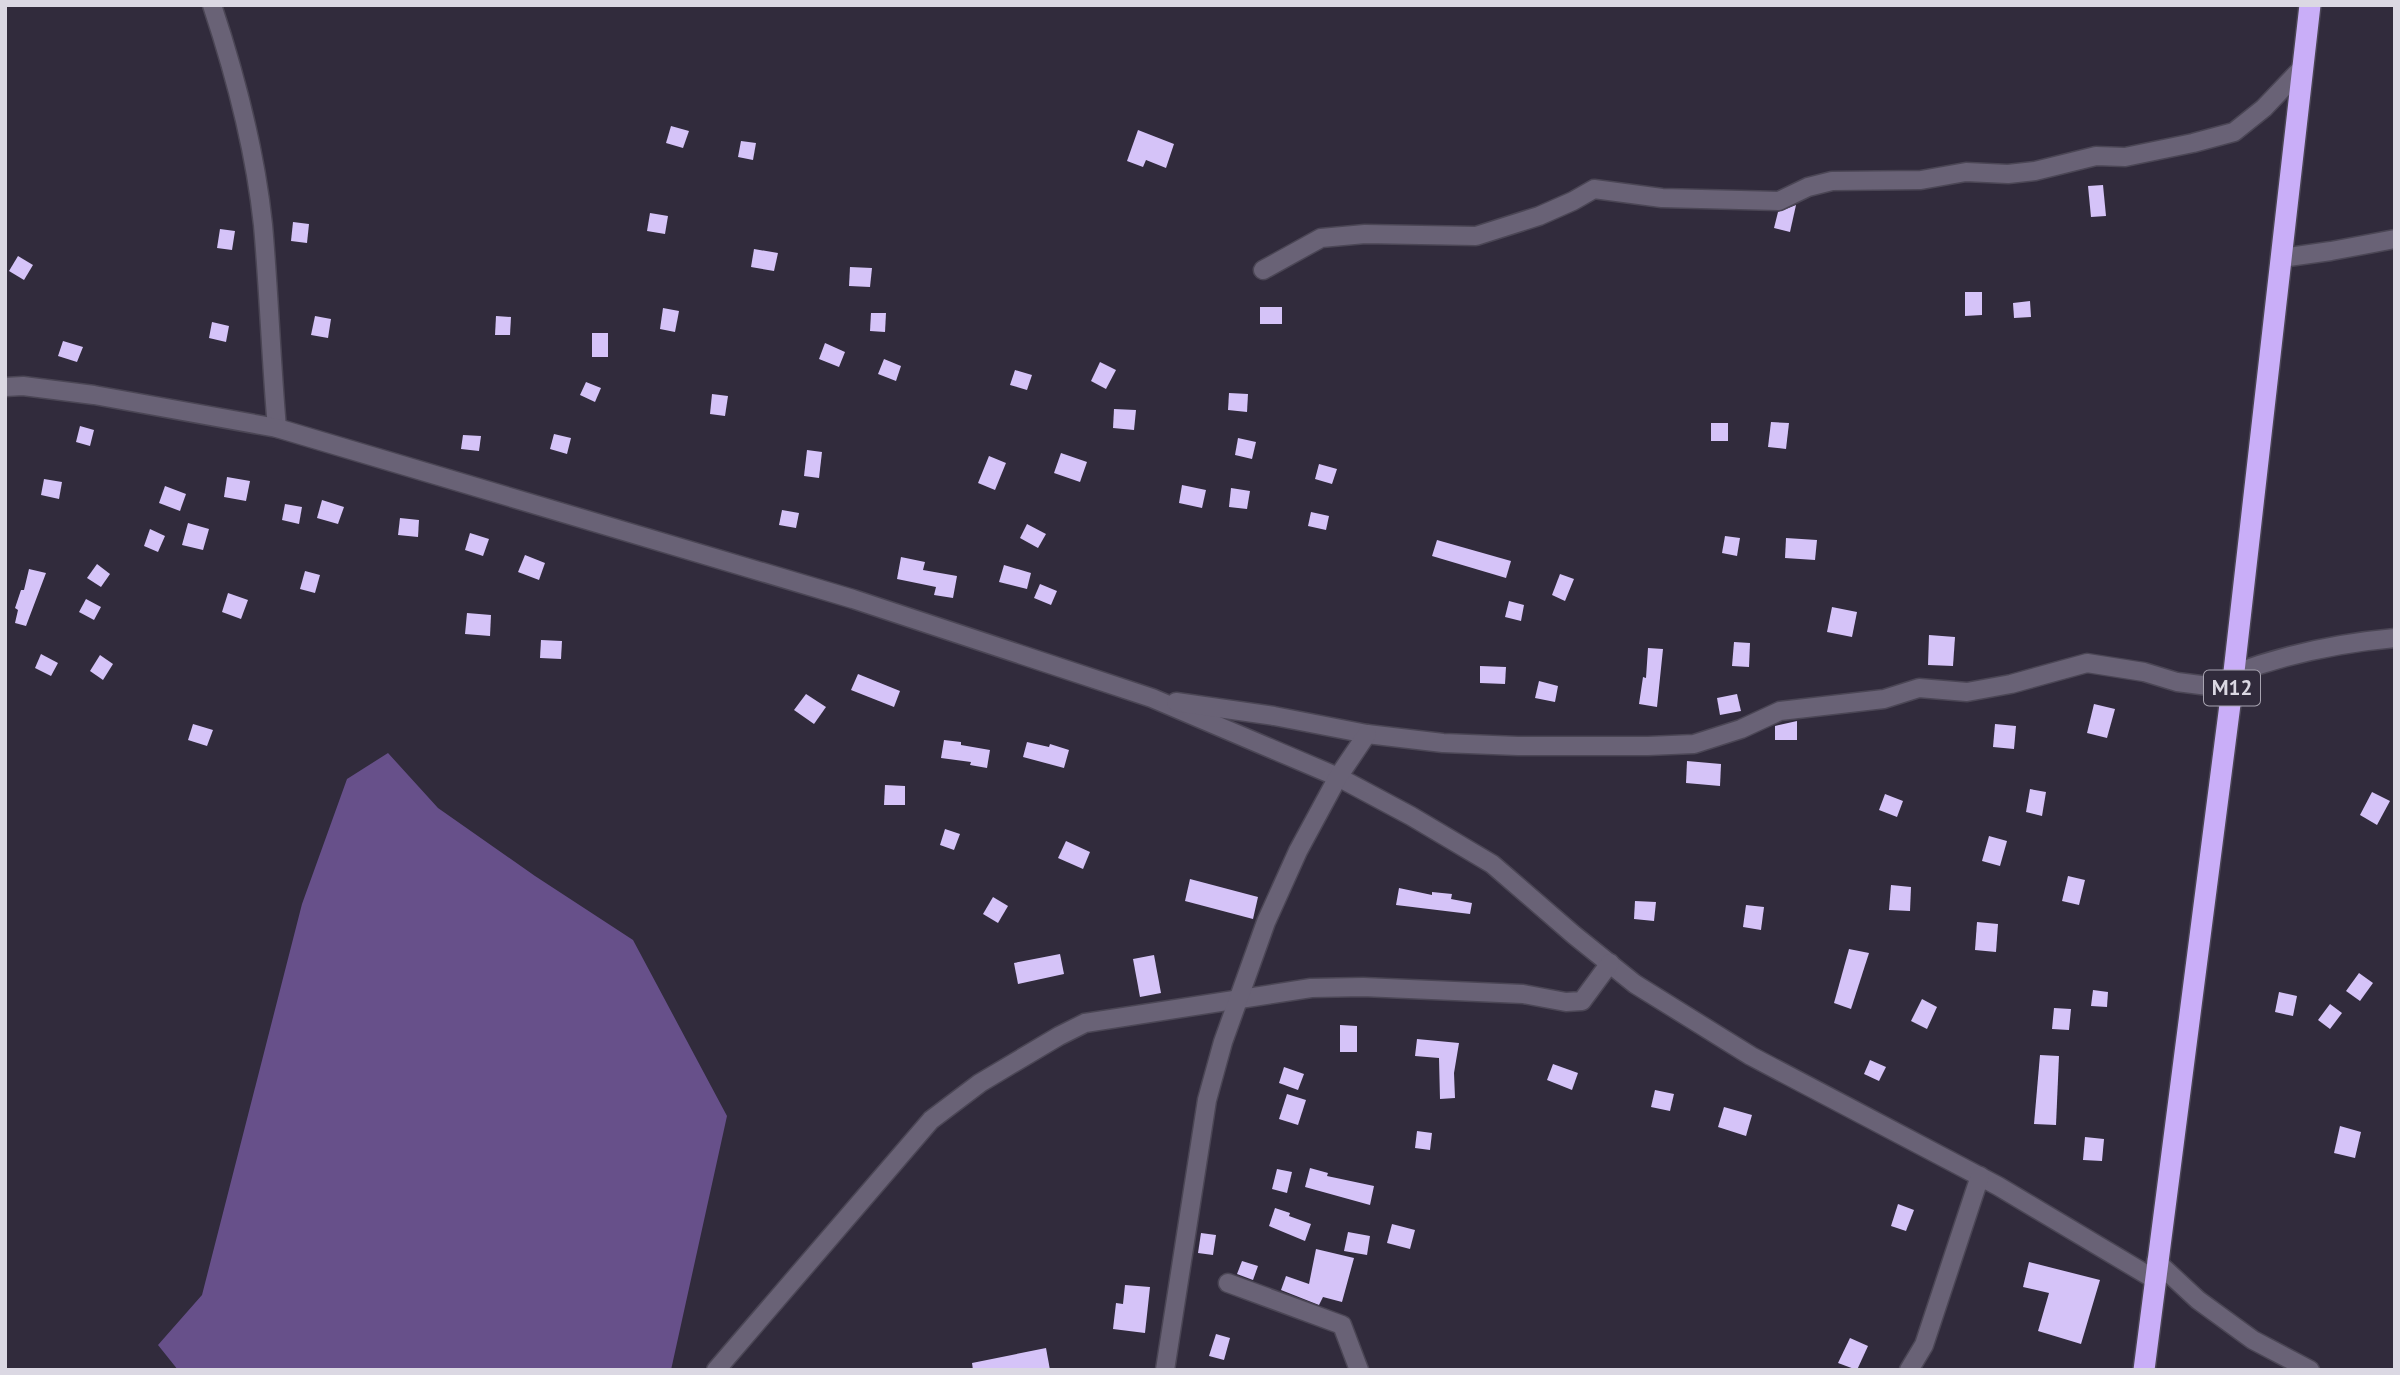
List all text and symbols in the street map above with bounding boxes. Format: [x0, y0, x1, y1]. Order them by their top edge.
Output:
road number: M12 [2204, 670, 2260, 706]

